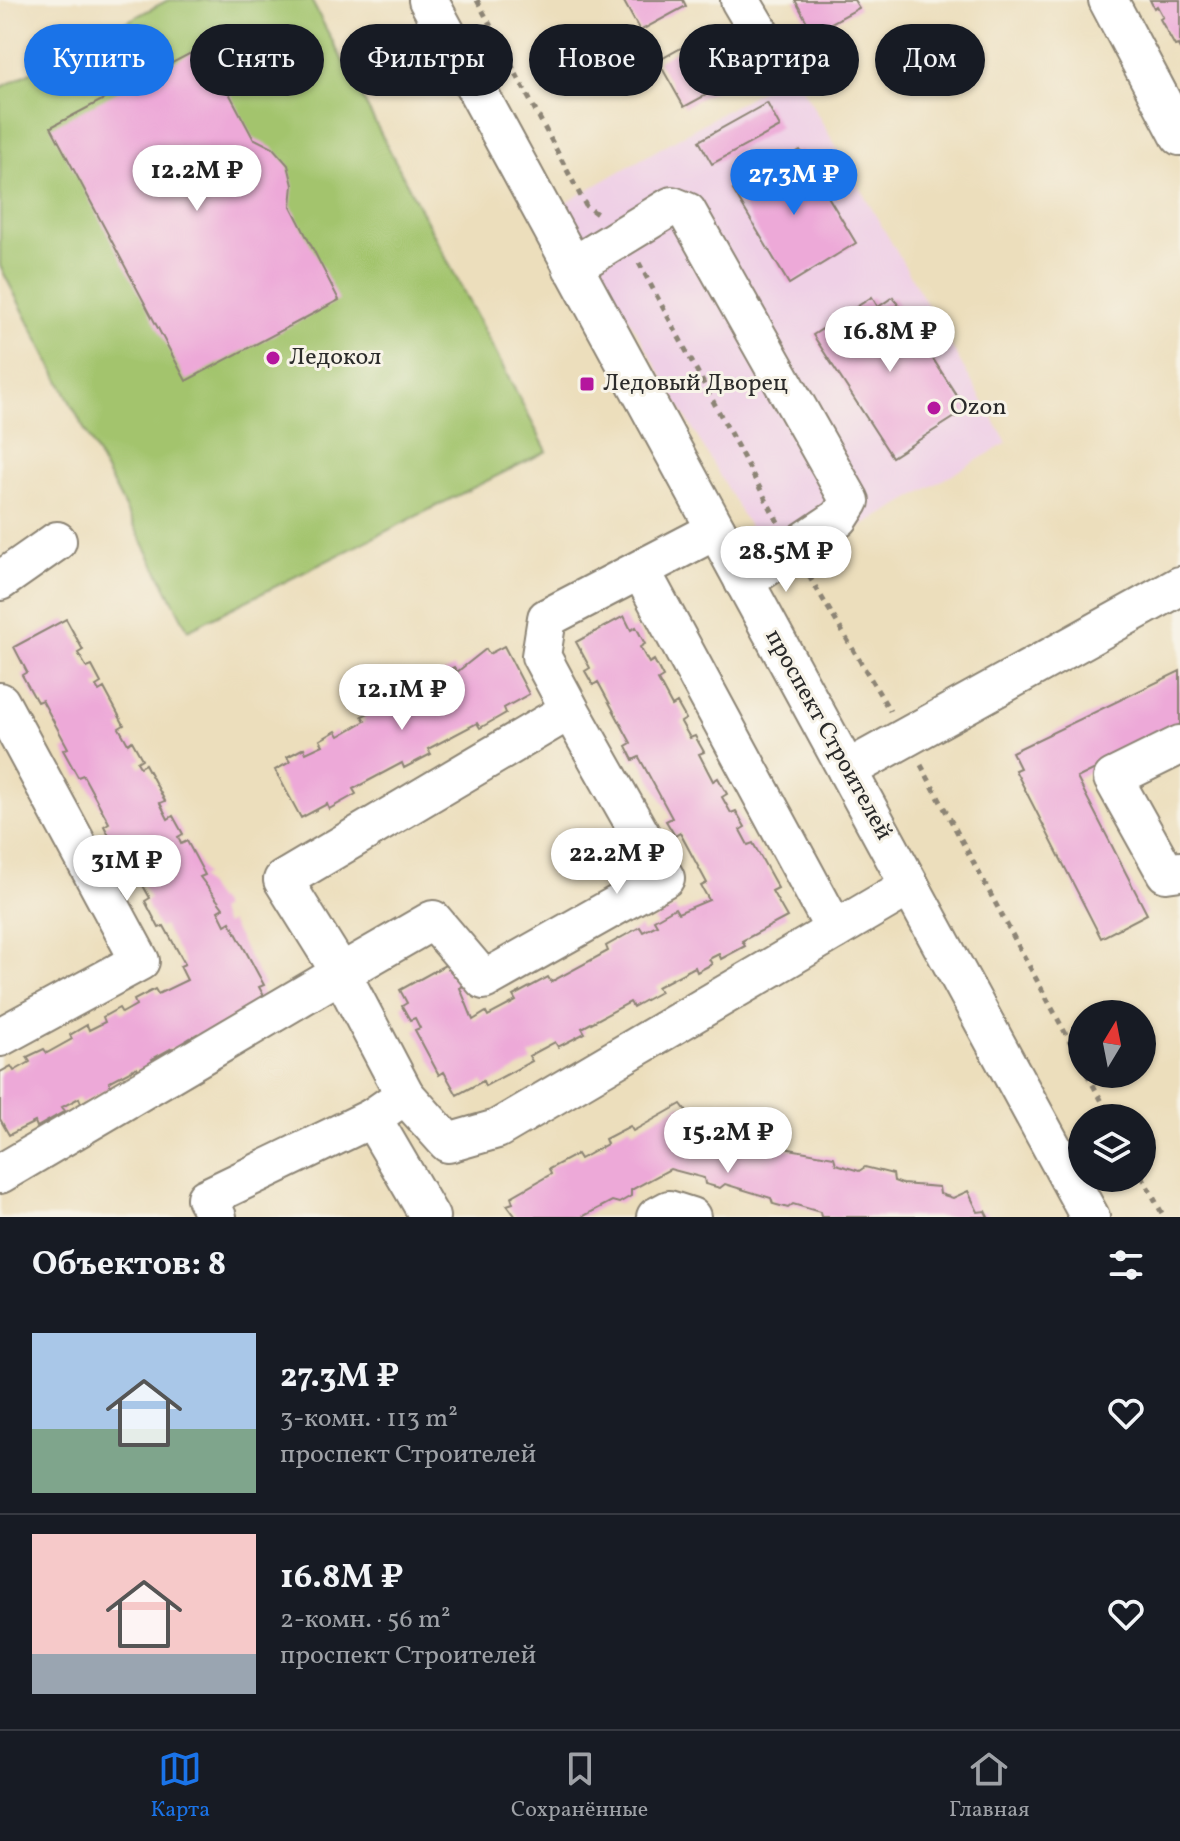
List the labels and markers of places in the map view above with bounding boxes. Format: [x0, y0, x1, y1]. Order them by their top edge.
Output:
pin: 12.2M ₽ [123, 145, 271, 213]
pin: 27.3M ₽ [720, 149, 868, 217]
pin: 16.8M ₽ [816, 306, 964, 374]
place label: Ледокол [289, 341, 381, 375]
marker: Ледокол [264, 349, 282, 367]
place label: Ледовый Дворец [603, 367, 788, 401]
marker: Ледовый Дворец [578, 375, 596, 393]
place label: Ozon [950, 391, 1007, 425]
marker: Ozon [925, 399, 943, 417]
pin: 28.5M ₽ [712, 526, 860, 594]
pin: 12.1M ₽ [328, 664, 476, 732]
pin: 22.2M ₽ [543, 828, 691, 896]
pin: 31M ₽ [71, 835, 183, 903]
pin: 15.2M ₽ [654, 1107, 802, 1175]

